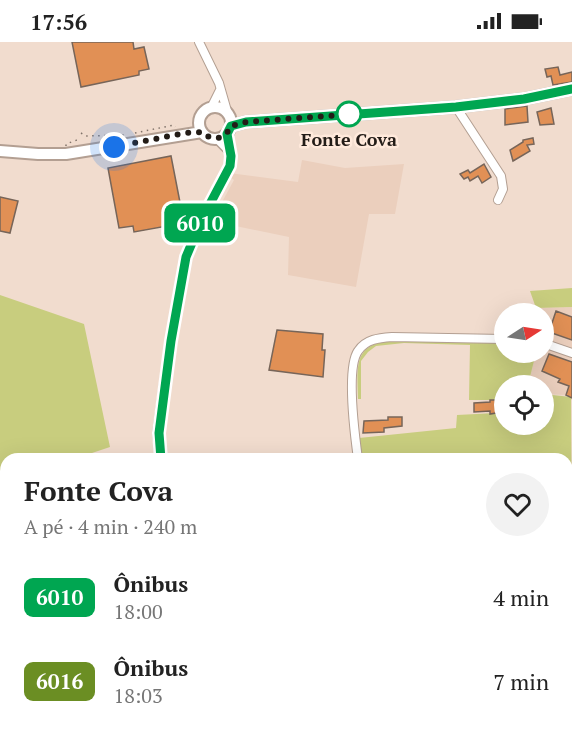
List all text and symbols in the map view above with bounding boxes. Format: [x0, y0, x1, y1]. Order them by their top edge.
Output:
text: 17:56 [30, 7, 87, 36]
marker: Fonte Cova [336, 101, 362, 127]
place label: Fonte Cova [301, 127, 397, 151]
your location [99, 132, 129, 162]
line badge: 6010 [158, 204, 242, 243]
text: 6010 [176, 209, 224, 237]
north arrow [494, 303, 554, 363]
map controls [494, 303, 554, 435]
button: locate [494, 375, 554, 435]
text: Fonte Cova [24, 472, 173, 509]
button: heart [486, 473, 549, 536]
text: A pé · 4 min · 240 m [24, 513, 197, 540]
text: Ônibus [113, 569, 188, 598]
text: 6010 [36, 583, 83, 611]
text: 4 min [493, 583, 549, 612]
text: 18:00 [113, 598, 163, 625]
text: Ônibus [113, 653, 188, 682]
text: 6016 [36, 667, 83, 695]
text: 7 min [493, 667, 549, 696]
text: 18:03 [113, 682, 163, 709]

